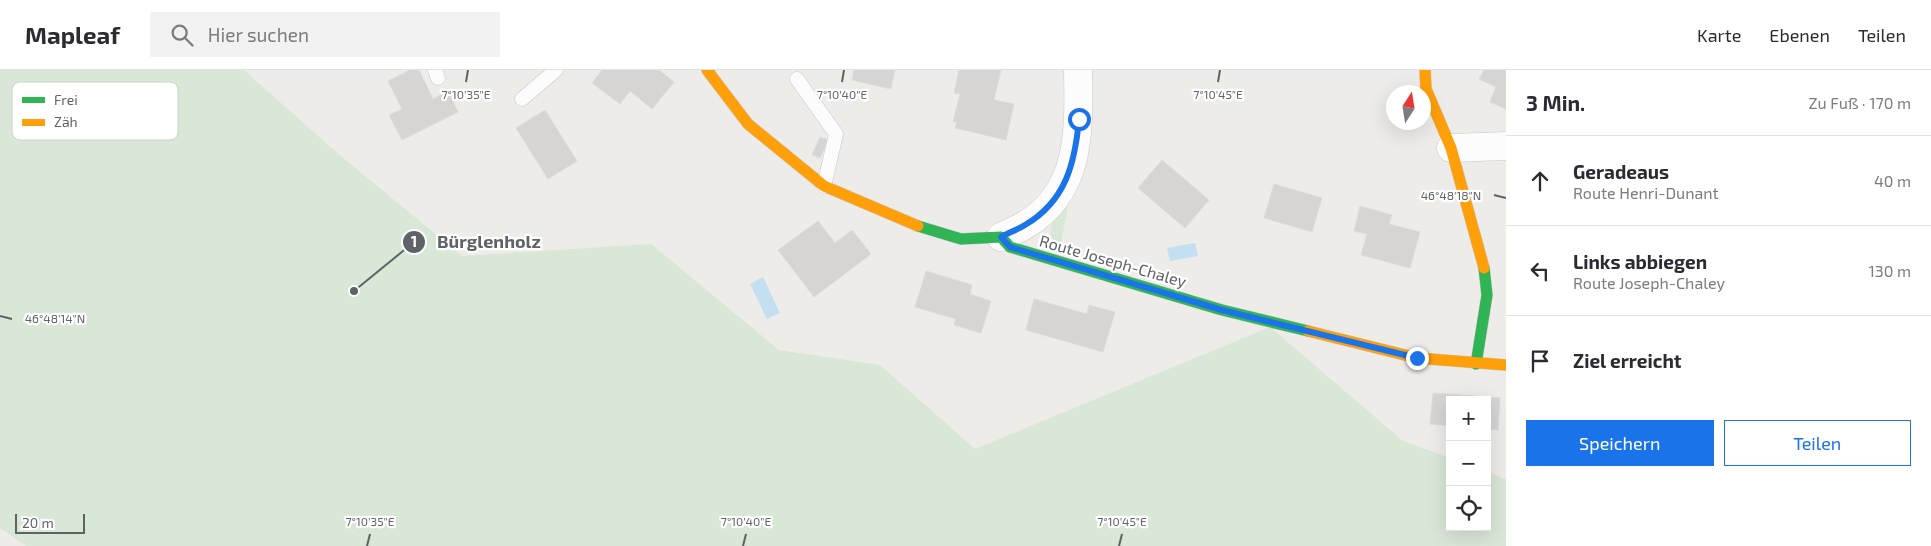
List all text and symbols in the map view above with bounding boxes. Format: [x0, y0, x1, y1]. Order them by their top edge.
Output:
search box [150, 12, 500, 57]
text: Mapleaf [25, 20, 120, 49]
icon: search [168, 21, 196, 49]
text: Hier suchen [208, 23, 309, 46]
text: Karte [1697, 24, 1741, 46]
text: Ebenen [1769, 24, 1830, 46]
text: Teilen [1858, 24, 1906, 46]
legend [12, 82, 178, 140]
north arrow [1386, 85, 1431, 130]
text: 7°10'35"E [441, 87, 491, 101]
text: 7°10'40"E [817, 87, 867, 101]
text: 7°10'45"E [1193, 87, 1243, 101]
text: 3 Min. [1526, 90, 1585, 115]
text: Frei [54, 91, 78, 108]
text: Zu Fuß · 170 m [1809, 93, 1911, 112]
route start [1068, 108, 1091, 131]
text: Zäh [54, 113, 78, 130]
text: Geradeaus [1573, 160, 1669, 183]
icon: ahead [1526, 167, 1554, 195]
text: 40 m [1874, 171, 1911, 190]
text: Route Henri-Dunant [1573, 183, 1719, 202]
text: 46°48'18"N [1421, 188, 1481, 202]
callout: Bürglenholz [402, 226, 551, 259]
text: Bürglenholz [437, 230, 541, 252]
street label: Route Joseph-Chaley [1038, 230, 1189, 291]
text: 1 [411, 232, 417, 250]
text: Links abbiegen [1573, 250, 1707, 273]
icon: left [1526, 257, 1554, 285]
text: 130 m [1869, 261, 1911, 280]
text: Route Joseph-Chaley [1573, 273, 1725, 292]
text: 46°48'14"N [25, 311, 85, 325]
route end [1406, 347, 1429, 370]
icon: arrive [1526, 347, 1554, 375]
text: Ziel erreicht [1573, 349, 1682, 372]
map controls [1446, 396, 1491, 531]
button: + [1446, 396, 1491, 441]
button: Speichern [1526, 420, 1714, 466]
button: Teilen [1724, 420, 1911, 466]
button: − [1446, 441, 1491, 486]
button: locate [1446, 486, 1491, 531]
scale bar [15, 511, 85, 534]
text: 20 m [22, 514, 54, 531]
text: 7°10'35"E [345, 514, 395, 528]
text: 7°10'40"E [721, 514, 771, 528]
text: 7°10'45"E [1097, 514, 1147, 528]

